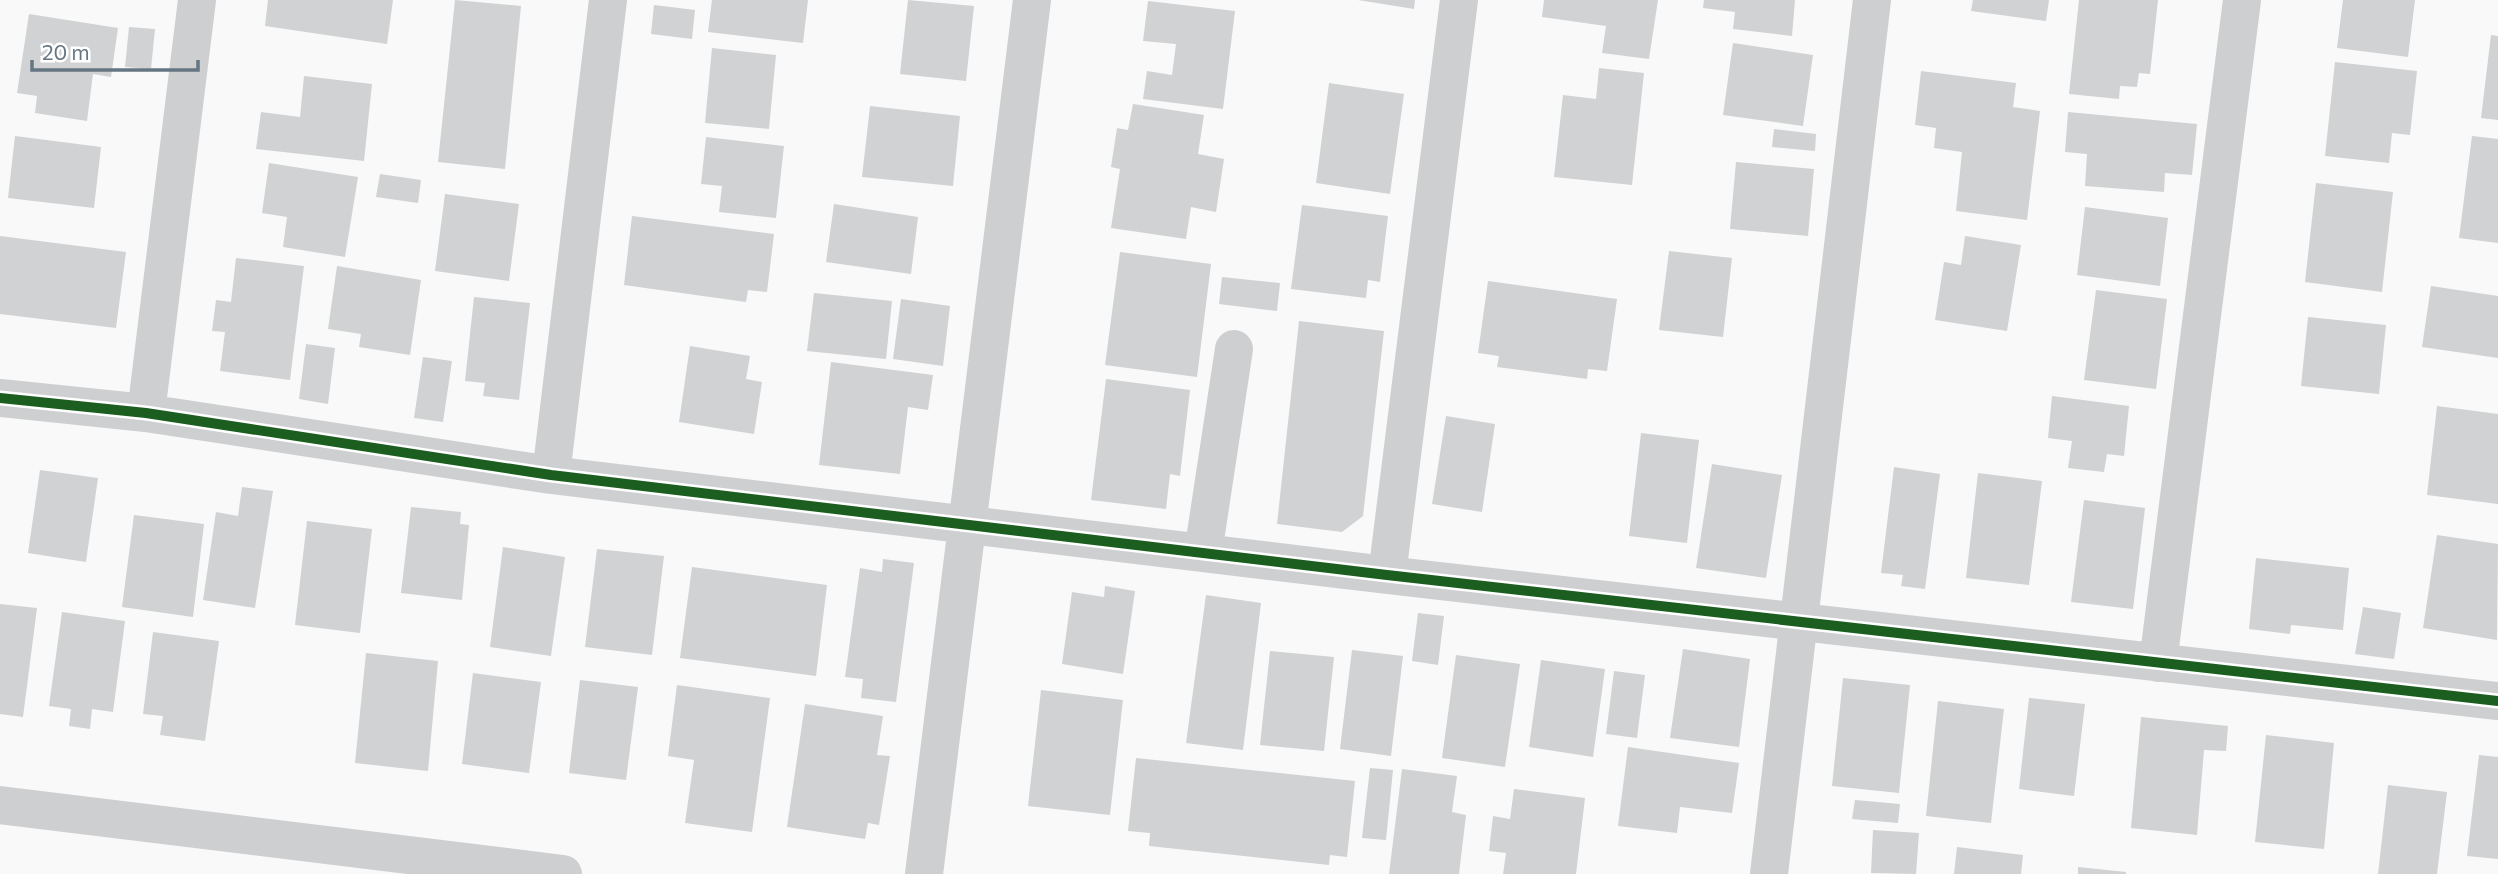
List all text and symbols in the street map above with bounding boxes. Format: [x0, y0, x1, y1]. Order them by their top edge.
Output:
scale bar [32, 28, 198, 72]
text: 20 m [42, 39, 90, 64]

